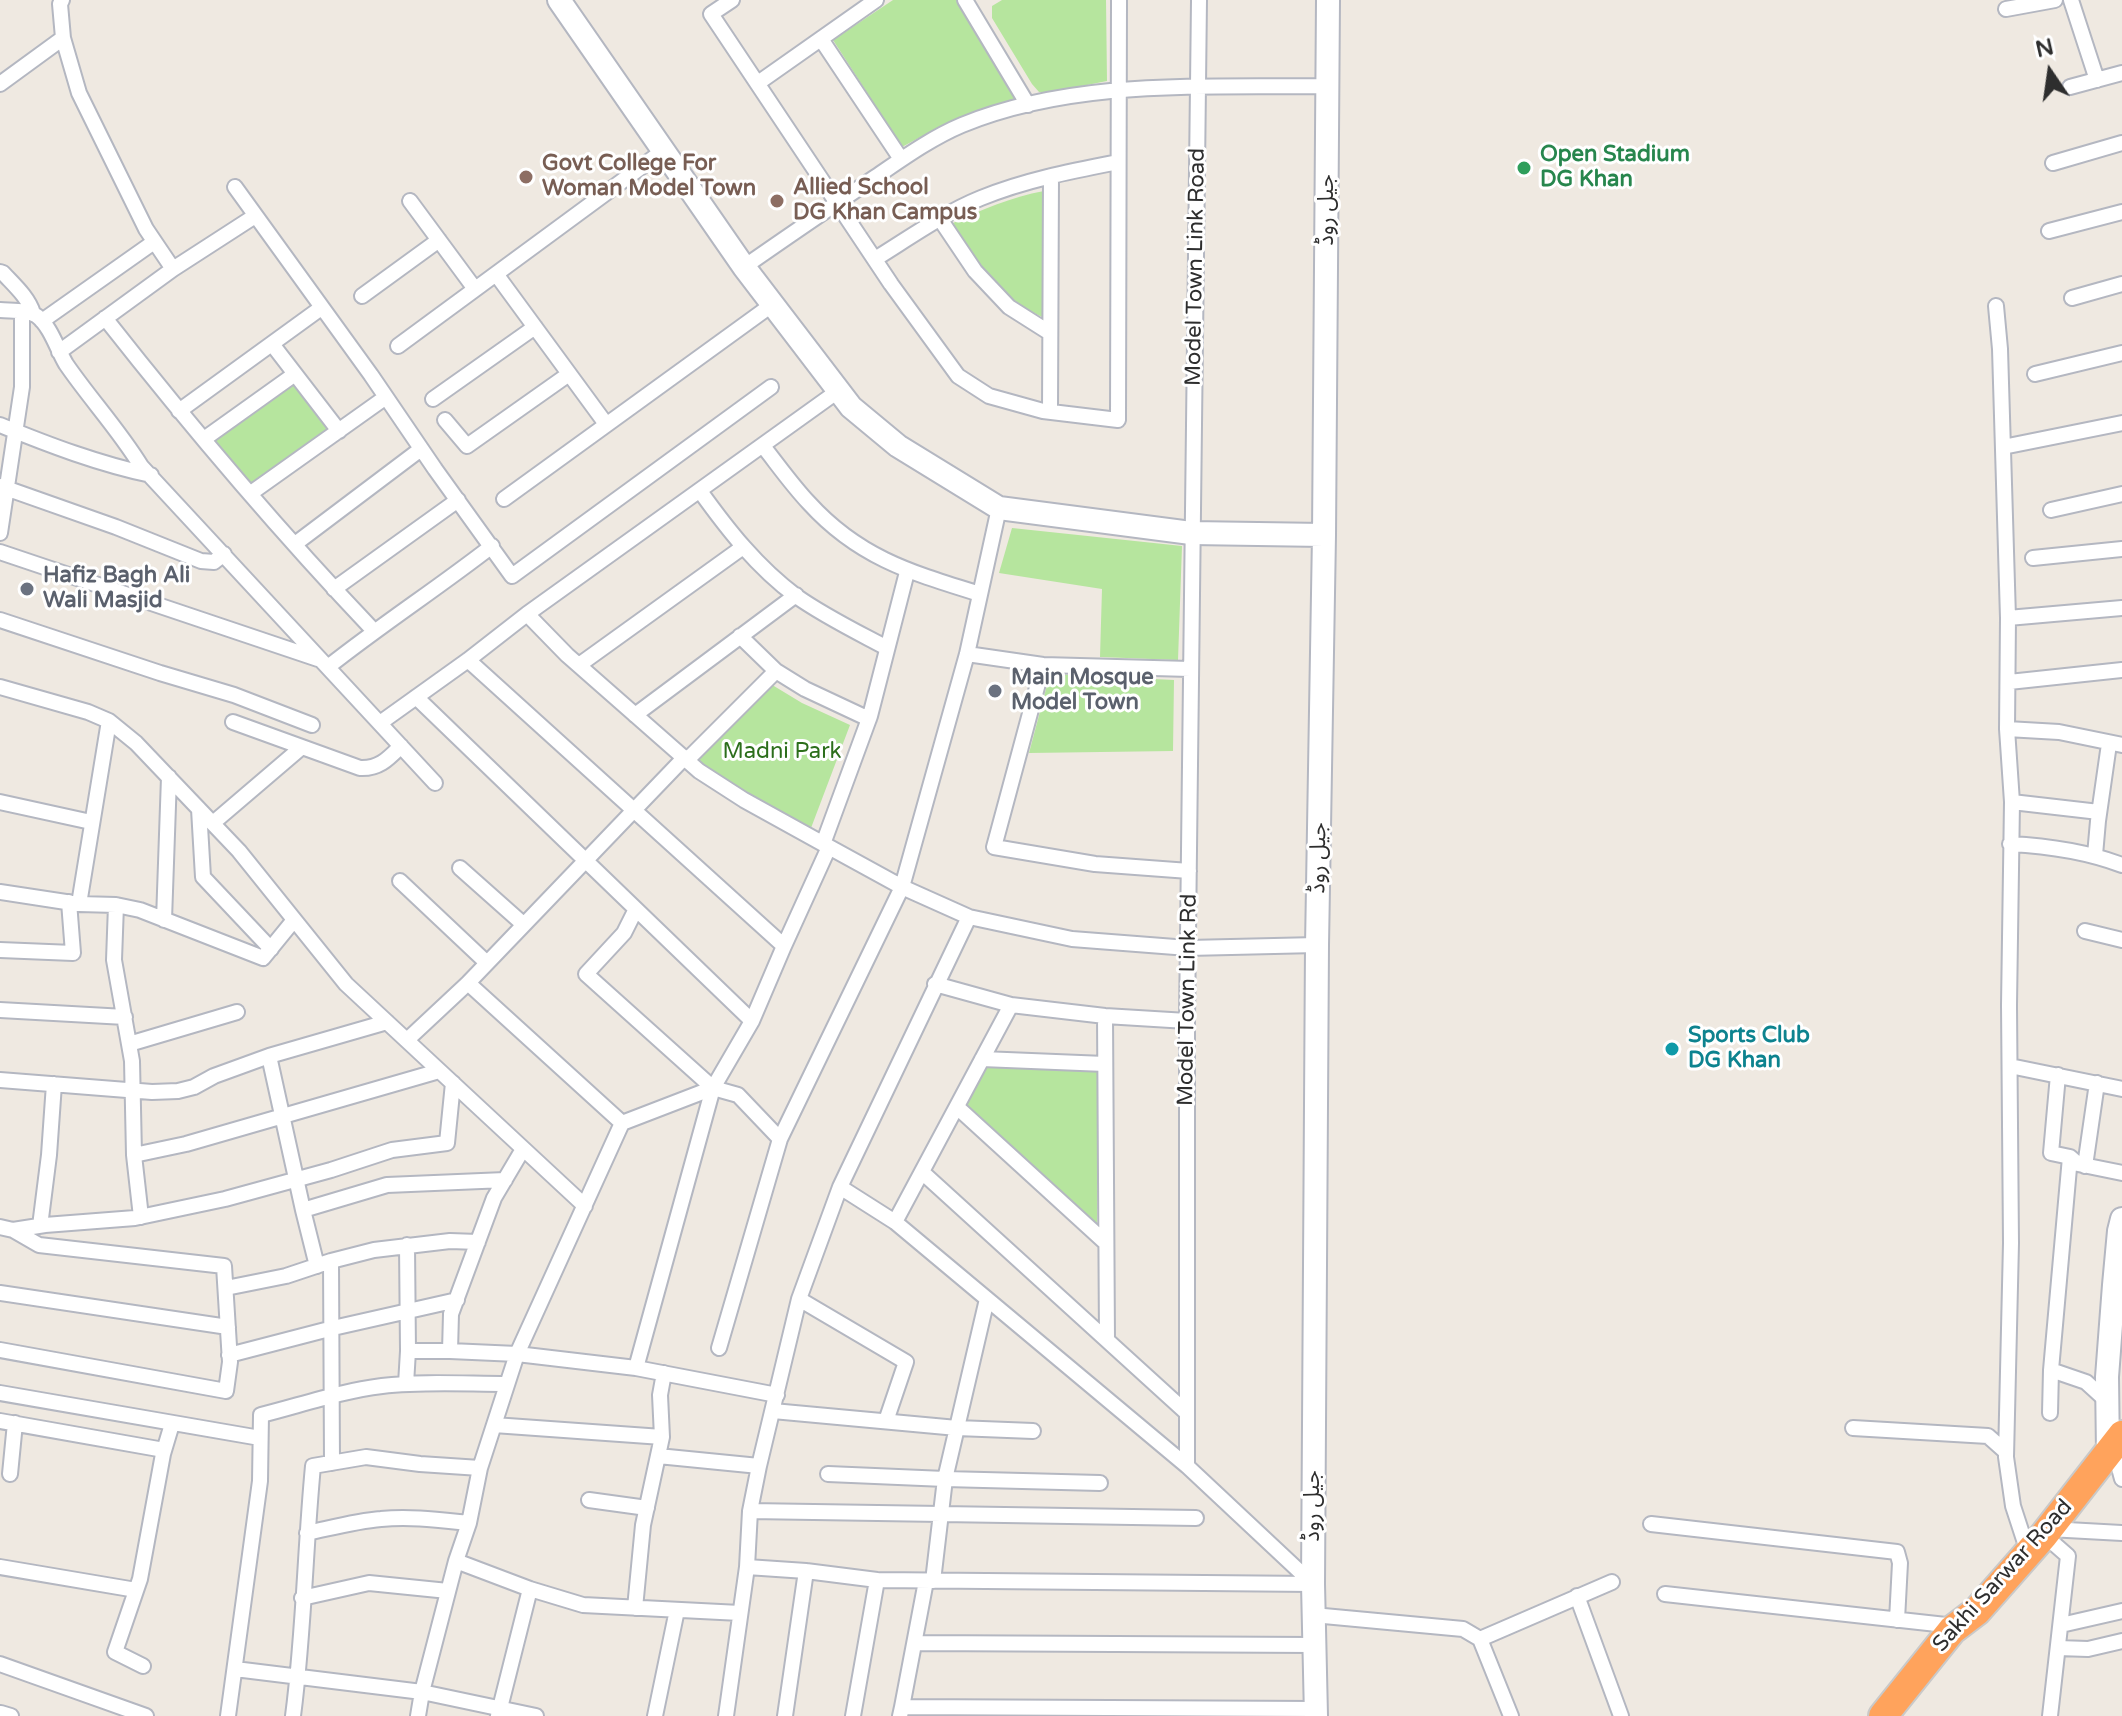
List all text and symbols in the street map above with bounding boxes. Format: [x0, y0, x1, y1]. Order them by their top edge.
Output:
north arrow [2010, 32, 2090, 112]
text: N [2033, 34, 2056, 63]
place label: Open Stadium DG Khan [1540, 142, 1690, 194]
street label: Model Town Link Road [1181, 148, 1211, 386]
place label: Govt College For Woman Model Town [542, 151, 756, 202]
marker: Open Stadium DG Khan [1515, 159, 1533, 177]
marker: Govt College For Woman Model Town [517, 168, 535, 186]
street label: جیل روڈ [1314, 174, 1340, 246]
place label: Allied School DG Khan Campus [793, 175, 977, 226]
marker: Allied School DG Khan Campus [768, 192, 786, 210]
place label: Hafiz Bagh Ali Wali Masjid [43, 563, 190, 614]
marker: Hafiz Bagh Ali Wali Masjid [18, 580, 36, 598]
place label: Main Mosque Model Town [1011, 665, 1154, 716]
marker: Main Mosque Model Town [986, 682, 1004, 700]
park label: Madni Park [722, 739, 842, 765]
street label: جیل روڈ [1305, 822, 1333, 894]
street label: Model Town Link Rd [1173, 894, 1203, 1106]
place label: Sports Club DG Khan [1688, 1023, 1810, 1074]
marker: Sports Club DG Khan [1663, 1040, 1681, 1058]
street label: جیل روڈ [1300, 1470, 1326, 1542]
street label: Sakhi Sarwar Road [1928, 1494, 2078, 1658]

